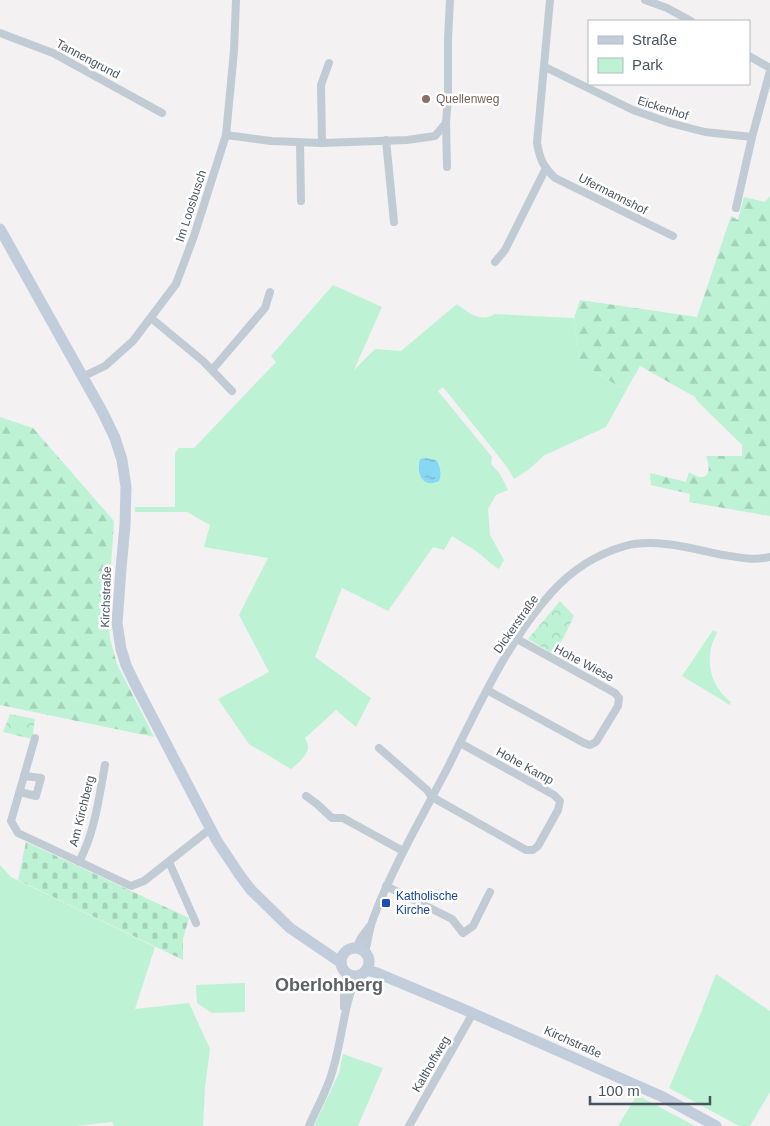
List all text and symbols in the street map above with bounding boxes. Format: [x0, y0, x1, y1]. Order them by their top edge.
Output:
legend [588, 20, 750, 85]
text: Straße [632, 31, 677, 48]
street label: Tannengrund [54, 36, 122, 82]
text: Park [632, 56, 663, 73]
place label: Quellenweg [436, 92, 499, 106]
marker: Quellenweg [420, 93, 432, 105]
street label: Eickenhof [636, 93, 691, 123]
street label: Im Loosbusch [173, 168, 209, 244]
street label: Ufermannshof [576, 171, 650, 218]
street label: Kirchstraße [98, 566, 114, 628]
street label: Dickerstraße [491, 592, 541, 656]
street label: Hohe Wiese [552, 641, 616, 685]
street label: Hohe Kamp [494, 745, 556, 788]
street label: Am Kirchberg [66, 774, 98, 848]
place label: Katholische Kirche [396, 889, 458, 917]
marker: Katholische Kirche [380, 897, 392, 909]
district label: Oberlohberg [275, 975, 383, 995]
street label: Kirchstraße [542, 1023, 604, 1061]
street label: Kalthoffweg [409, 1033, 453, 1095]
scale bar [590, 1074, 710, 1106]
text: 100 m [598, 1082, 640, 1099]

